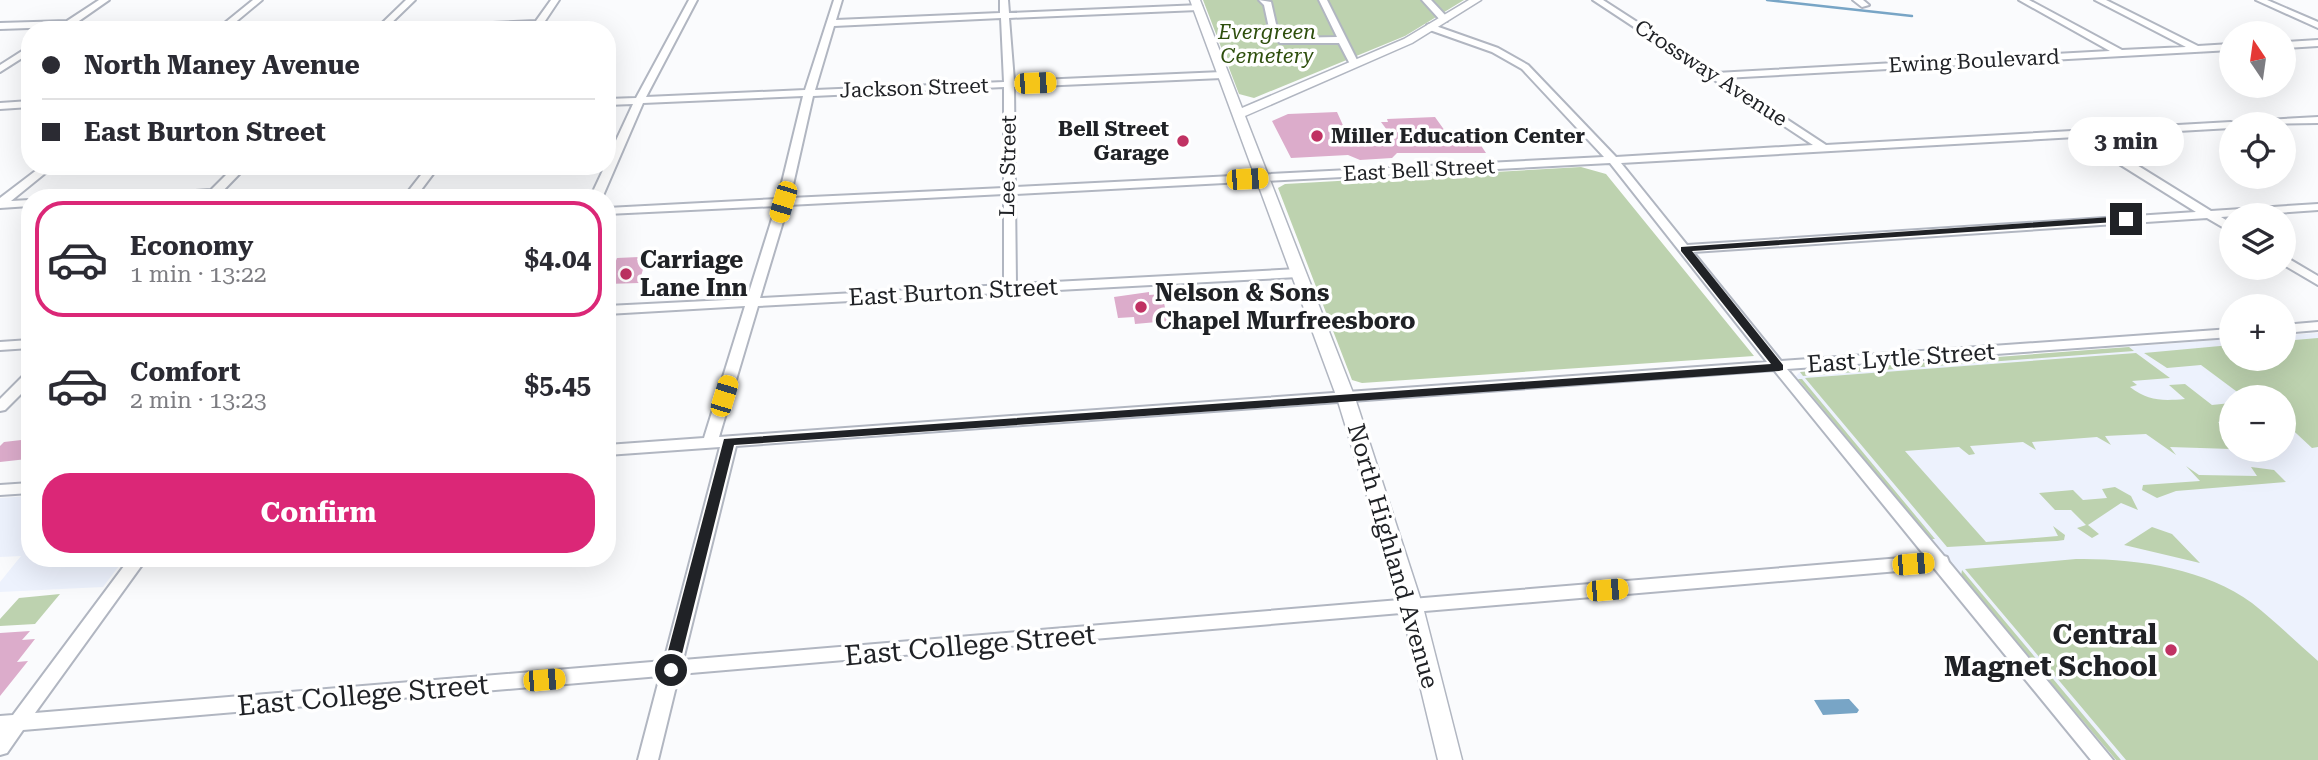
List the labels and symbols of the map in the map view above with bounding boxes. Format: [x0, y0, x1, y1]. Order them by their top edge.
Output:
street label: Crossway Avenue [1630, 15, 1792, 131]
park label: Evergreen Cemetery [1217, 20, 1316, 68]
north arrow [2219, 21, 2296, 98]
street label: Ewing Boulevard [1888, 45, 2061, 77]
car [1014, 72, 1057, 94]
street label: Jackson Street [839, 73, 989, 103]
street label: Lee Street [995, 115, 1021, 217]
place label: Bell Street Garage [1058, 117, 1169, 165]
callout: 3 min [2068, 118, 2184, 166]
place label: Miller Education Center [1331, 124, 1586, 148]
marker: Miller Education Center [1309, 128, 1325, 144]
marker: Bell Street Garage [1175, 133, 1191, 149]
street label: East Bell Street [1342, 154, 1496, 186]
car [1226, 167, 1269, 191]
car [767, 179, 800, 225]
route end [2110, 203, 2142, 235]
place label: Carriage Lane Inn [640, 246, 748, 302]
marker: Carriage Lane Inn [618, 266, 634, 282]
street label: East Burton Street [848, 273, 1059, 311]
place label: Nelson & Sons Chapel Murfreesboro [1155, 279, 1415, 335]
marker: Nelson & Sons Chapel Murfreesboro [1133, 299, 1149, 315]
street label: East Lytle Street [1806, 337, 1996, 379]
car [708, 373, 741, 419]
street label: North Highland Avenue [1342, 420, 1444, 692]
car [1892, 552, 1935, 576]
car [1586, 578, 1629, 602]
street label: East College Street [843, 618, 1097, 672]
place label: Central Magnet School [1944, 618, 2157, 683]
marker: Central Magnet School [2163, 642, 2179, 658]
route start [655, 654, 687, 686]
street label: East College Street [236, 668, 490, 722]
car [523, 668, 566, 692]

